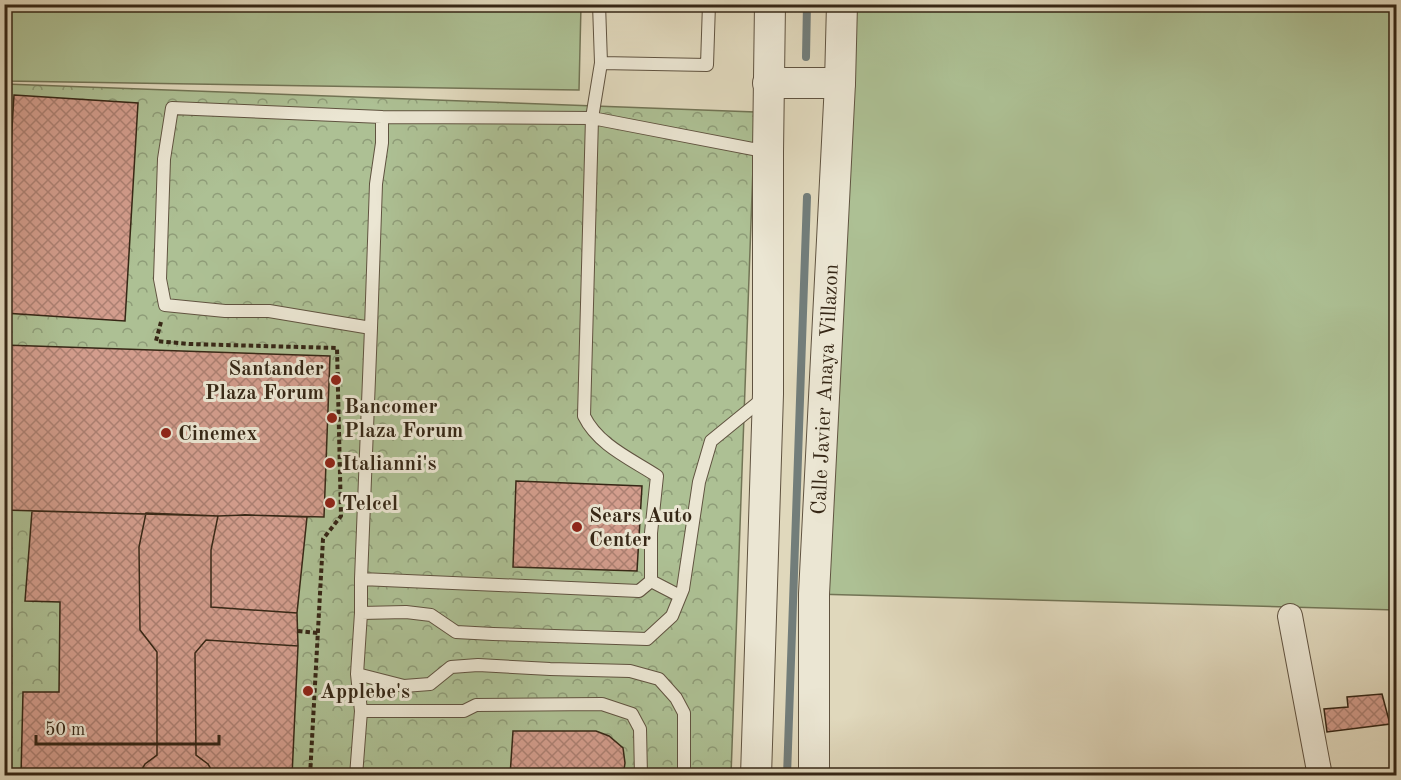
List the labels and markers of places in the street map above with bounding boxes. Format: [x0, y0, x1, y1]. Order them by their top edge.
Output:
place label: Santander Plaza Forum [205, 359, 324, 404]
marker: Santander Plaza Forum [329, 373, 343, 387]
place label: Bancomer Plaza Forum [344, 397, 463, 442]
marker: Bancomer Plaza Forum [325, 411, 339, 425]
place label: Cinemex [178, 424, 257, 445]
marker: Cinemex [159, 426, 173, 440]
place label: Italianni's [342, 454, 437, 475]
marker: Italianni's [323, 456, 337, 470]
place label: Telcel [342, 494, 398, 515]
marker: Telcel [323, 496, 337, 510]
place label: Sears Auto Center [589, 506, 692, 551]
marker: Sears Auto Center [570, 520, 584, 534]
place label: Applebe's [320, 682, 410, 703]
marker: Applebe's [301, 684, 315, 698]

